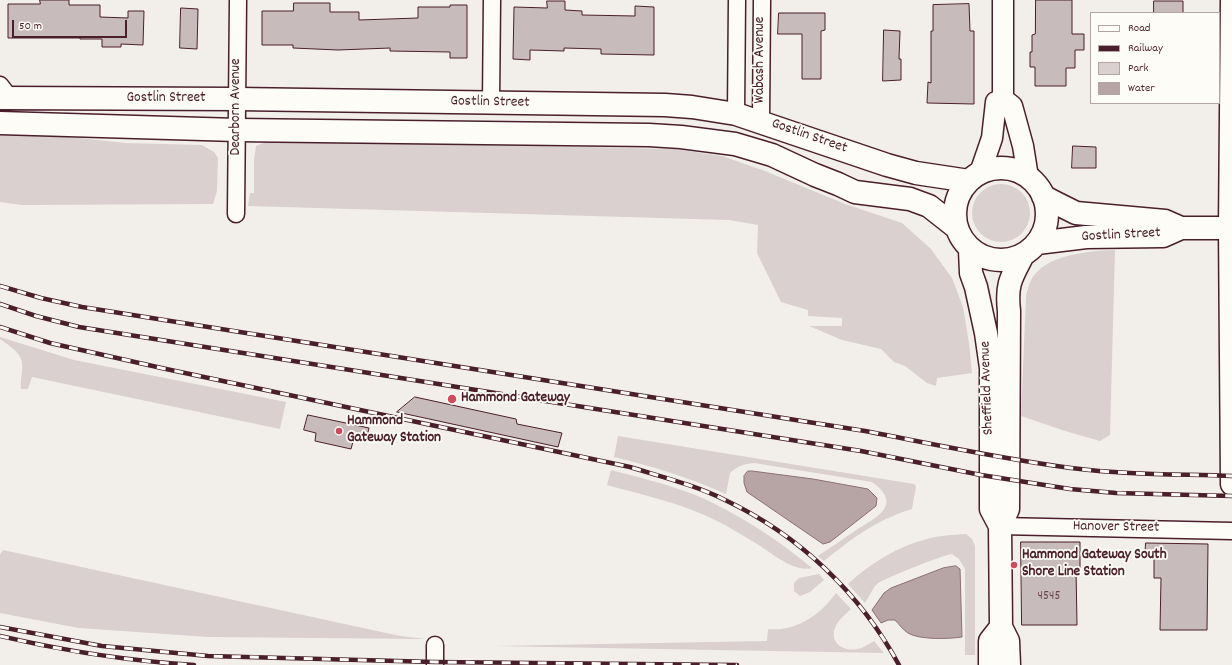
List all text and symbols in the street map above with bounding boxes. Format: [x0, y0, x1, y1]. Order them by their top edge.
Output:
scale bar [14, 12, 129, 38]
legend [1090, 12, 1220, 104]
street label: Wabash Avenue [752, 17, 770, 103]
text: 50 m [19, 18, 42, 35]
text: Road [1128, 20, 1150, 37]
text: Railway [1128, 40, 1163, 57]
street label: Dearborn Avenue [228, 58, 246, 156]
text: Park [1128, 60, 1148, 77]
text: Water [1128, 80, 1155, 97]
street label: Gostlin Street [126, 90, 206, 108]
street label: Gostlin Street [450, 93, 530, 113]
street label: Gostlin Street [769, 116, 849, 158]
street label: Gostlin Street [1081, 225, 1161, 247]
street label: Sheffield Avenue [977, 341, 999, 435]
place label: Hammond Gateway [461, 390, 570, 408]
marker: Hammond Gateway [446, 393, 458, 405]
place label: Hammond Gateway Station [347, 413, 441, 448]
marker: Hammond Gateway Station [334, 426, 344, 436]
street label: Hanover Street [1073, 518, 1159, 538]
place label: Hammond Gateway South Shore Line Station [1022, 547, 1167, 582]
marker: Hammond Gateway South Shore Line Station [1009, 560, 1019, 570]
house number: 4545 [1038, 589, 1060, 605]

